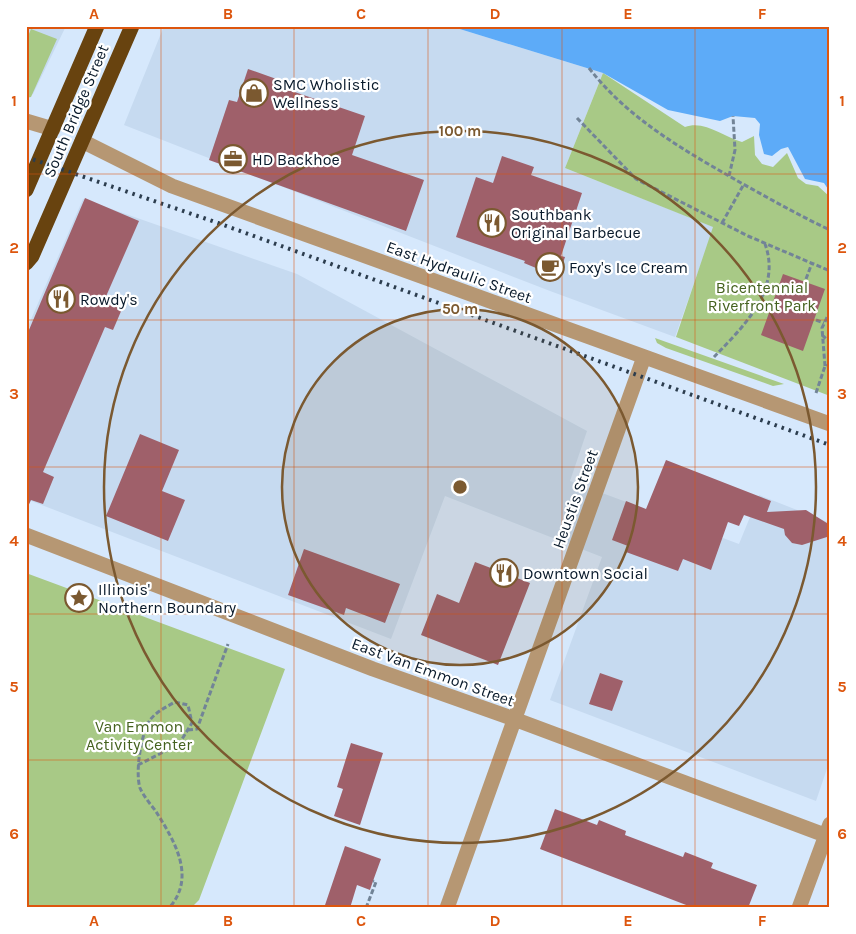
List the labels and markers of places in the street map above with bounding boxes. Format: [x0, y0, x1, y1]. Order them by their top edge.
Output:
place label: SMC Wholistic Wellness [273, 75, 379, 112]
shop icon: SMC Wholistic Wellness [239, 78, 269, 108]
office icon: HD Backhoe [218, 144, 248, 174]
place label: HD Backhoe [252, 150, 340, 169]
place label: Southbank Original Barbecue [511, 205, 641, 242]
restaurant icon: Southbank Original Barbecue [477, 208, 507, 238]
cafe icon: Foxy's Ice Cream [535, 252, 565, 282]
place label: Foxy's Ice Cream [569, 258, 688, 277]
restaurant icon: Rowdy's [46, 284, 76, 314]
place label: Rowdy's [80, 290, 138, 309]
centre of rings [451, 478, 469, 496]
restaurant icon: Downtown Social [489, 558, 519, 588]
place label: Downtown Social [523, 564, 648, 583]
place label: Illinois' Northern Boundary [98, 580, 237, 617]
place icon: Illinois' Northern Boundary [64, 583, 94, 613]

